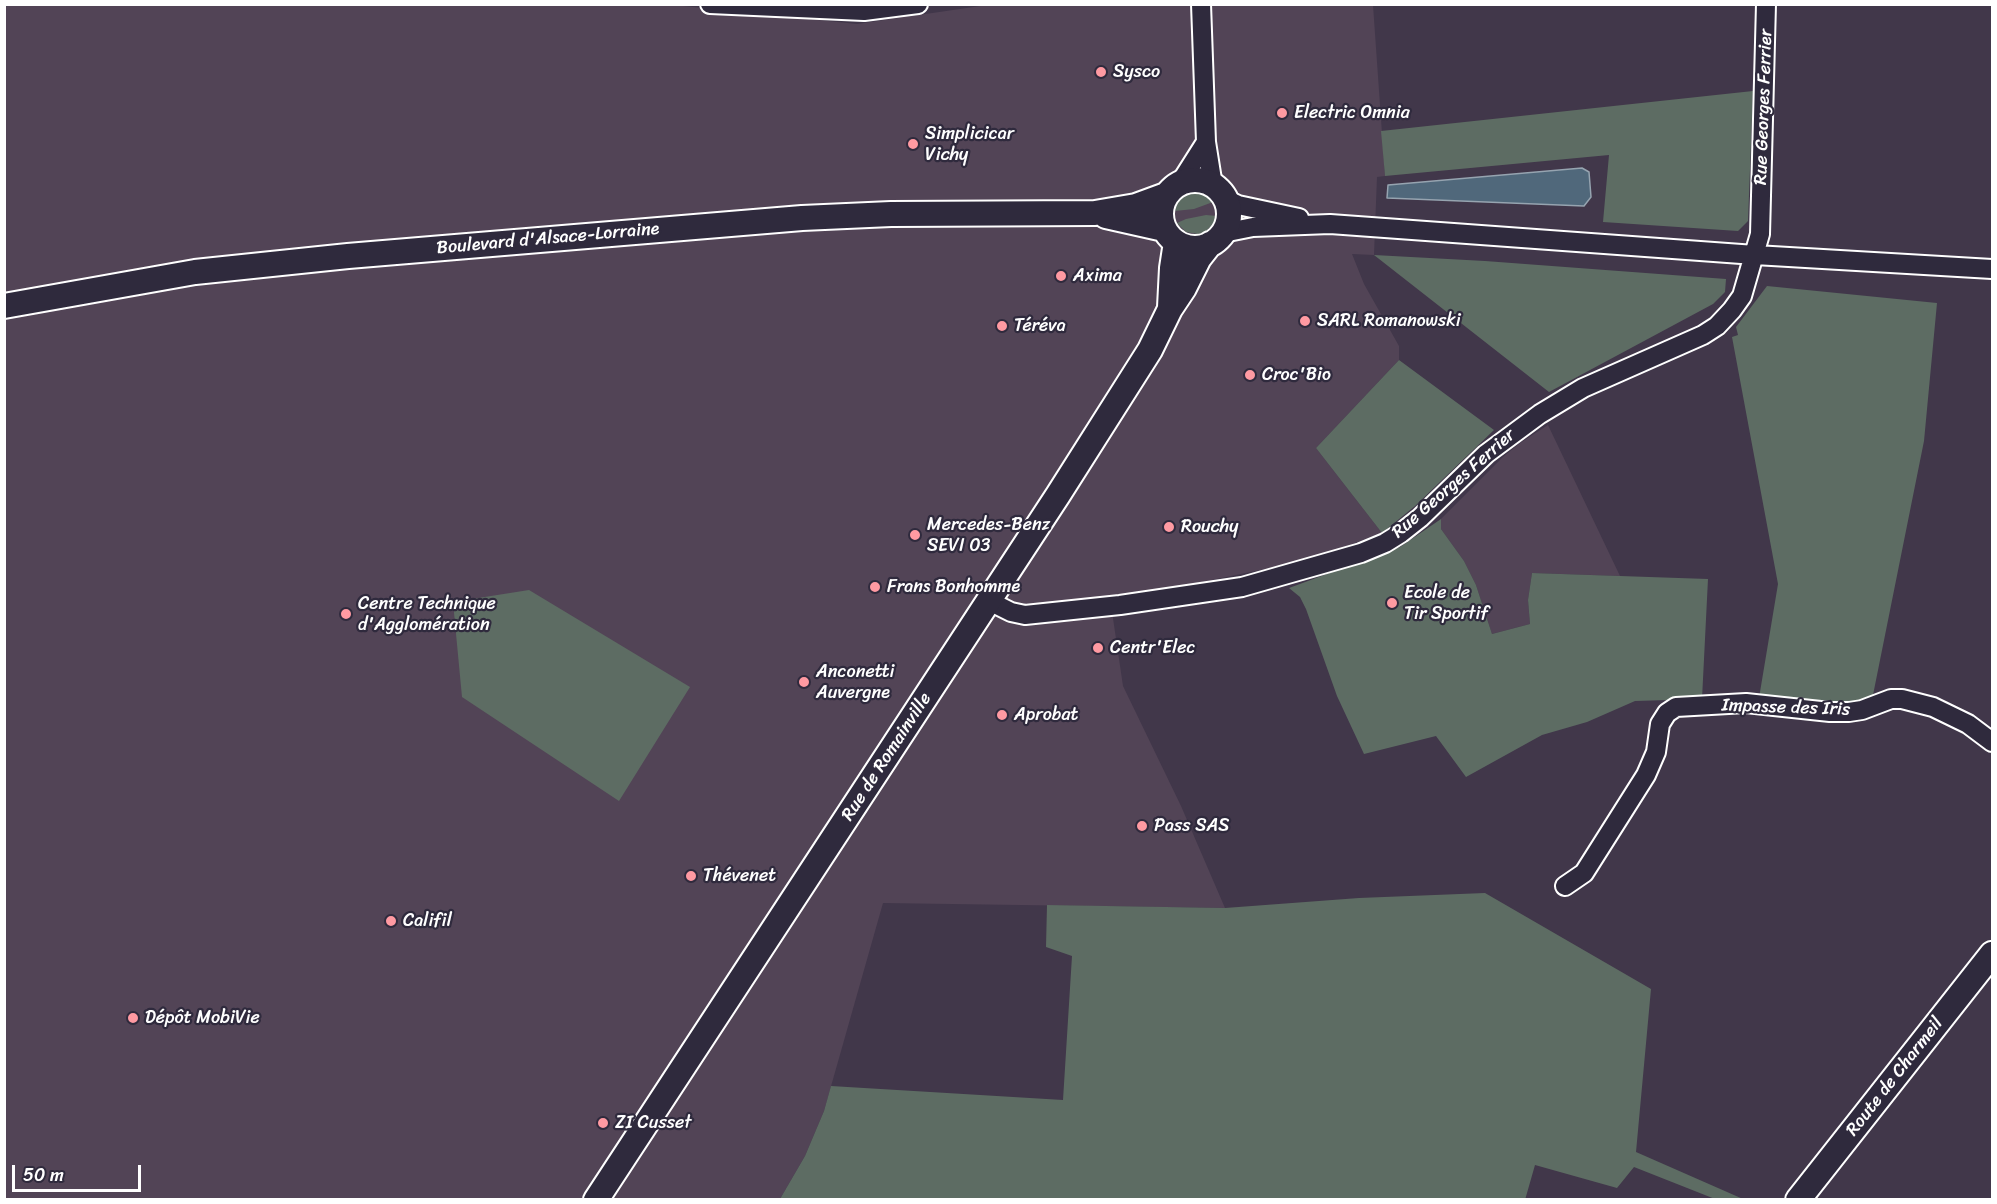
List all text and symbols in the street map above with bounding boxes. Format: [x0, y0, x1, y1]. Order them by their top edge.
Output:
street label: Rue Georges Ferrier [1750, 29, 1778, 185]
place label: Sysco [1113, 61, 1160, 83]
marker: Sysco [1094, 65, 1108, 79]
place label: Electric Omnia [1294, 102, 1410, 124]
marker: Electric Omnia [1275, 106, 1289, 120]
place label: Simplicicar Vichy [925, 123, 1014, 166]
marker: Simplicicar Vichy [906, 137, 920, 151]
street label: Boulevard d'Alsace-Lorraine [436, 219, 660, 259]
place label: Axima [1073, 265, 1122, 287]
marker: Axima [1054, 269, 1068, 283]
place label: SARL Romanowski [1317, 310, 1461, 332]
marker: SARL Romanowski [1298, 314, 1312, 328]
place label: Téréva [1014, 315, 1066, 337]
marker: Téréva [995, 319, 1009, 333]
place label: Croc'Bio [1262, 364, 1331, 386]
marker: Croc'Bio [1243, 368, 1257, 382]
street label: Rue Georges Ferrier [1388, 425, 1520, 543]
place label: Mercedes-Benz SEVI 03 [927, 514, 1050, 556]
place label: Rouchy [1181, 516, 1238, 538]
marker: Rouchy [1162, 520, 1176, 534]
marker: Mercedes-Benz SEVI 03 [908, 528, 922, 542]
place label: Frans Bonhomme [887, 576, 1020, 598]
marker: Frans Bonhomme [868, 580, 882, 594]
place label: Ecole de Tir Sportif [1404, 582, 1489, 624]
place label: Centre Technique d'Agglomération [358, 593, 496, 636]
marker: Ecole de Tir Sportif [1385, 596, 1399, 610]
marker: Centre Technique d'Agglomération [339, 607, 353, 621]
place label: Centr'Elec [1110, 637, 1196, 659]
marker: Centr'Elec [1091, 641, 1105, 655]
place label: Anconetti Auvergne [816, 661, 894, 704]
marker: Anconetti Auvergne [797, 675, 811, 689]
street label: Rue de Romainville [838, 689, 936, 825]
street label: Impasse des Iris [1721, 695, 1851, 721]
place label: Aprobat [1014, 704, 1078, 726]
marker: Aprobat [995, 708, 1009, 722]
place label: Pass SAS [1154, 815, 1230, 837]
marker: Pass SAS [1135, 819, 1149, 833]
place label: Thévenet [703, 865, 776, 887]
marker: Thévenet [684, 869, 698, 883]
place label: Califil [403, 910, 452, 932]
marker: Califil [384, 914, 398, 928]
place label: Dépôt MobiVie [145, 1007, 260, 1029]
marker: Dépôt MobiVie [126, 1011, 140, 1025]
street label: Route de Charmeil [1842, 1013, 1948, 1141]
place label: ZI Cusset [615, 1112, 691, 1134]
marker: ZI Cusset [596, 1116, 610, 1130]
scale bar [15, 1153, 144, 1191]
text: 50 m [23, 1159, 64, 1191]

